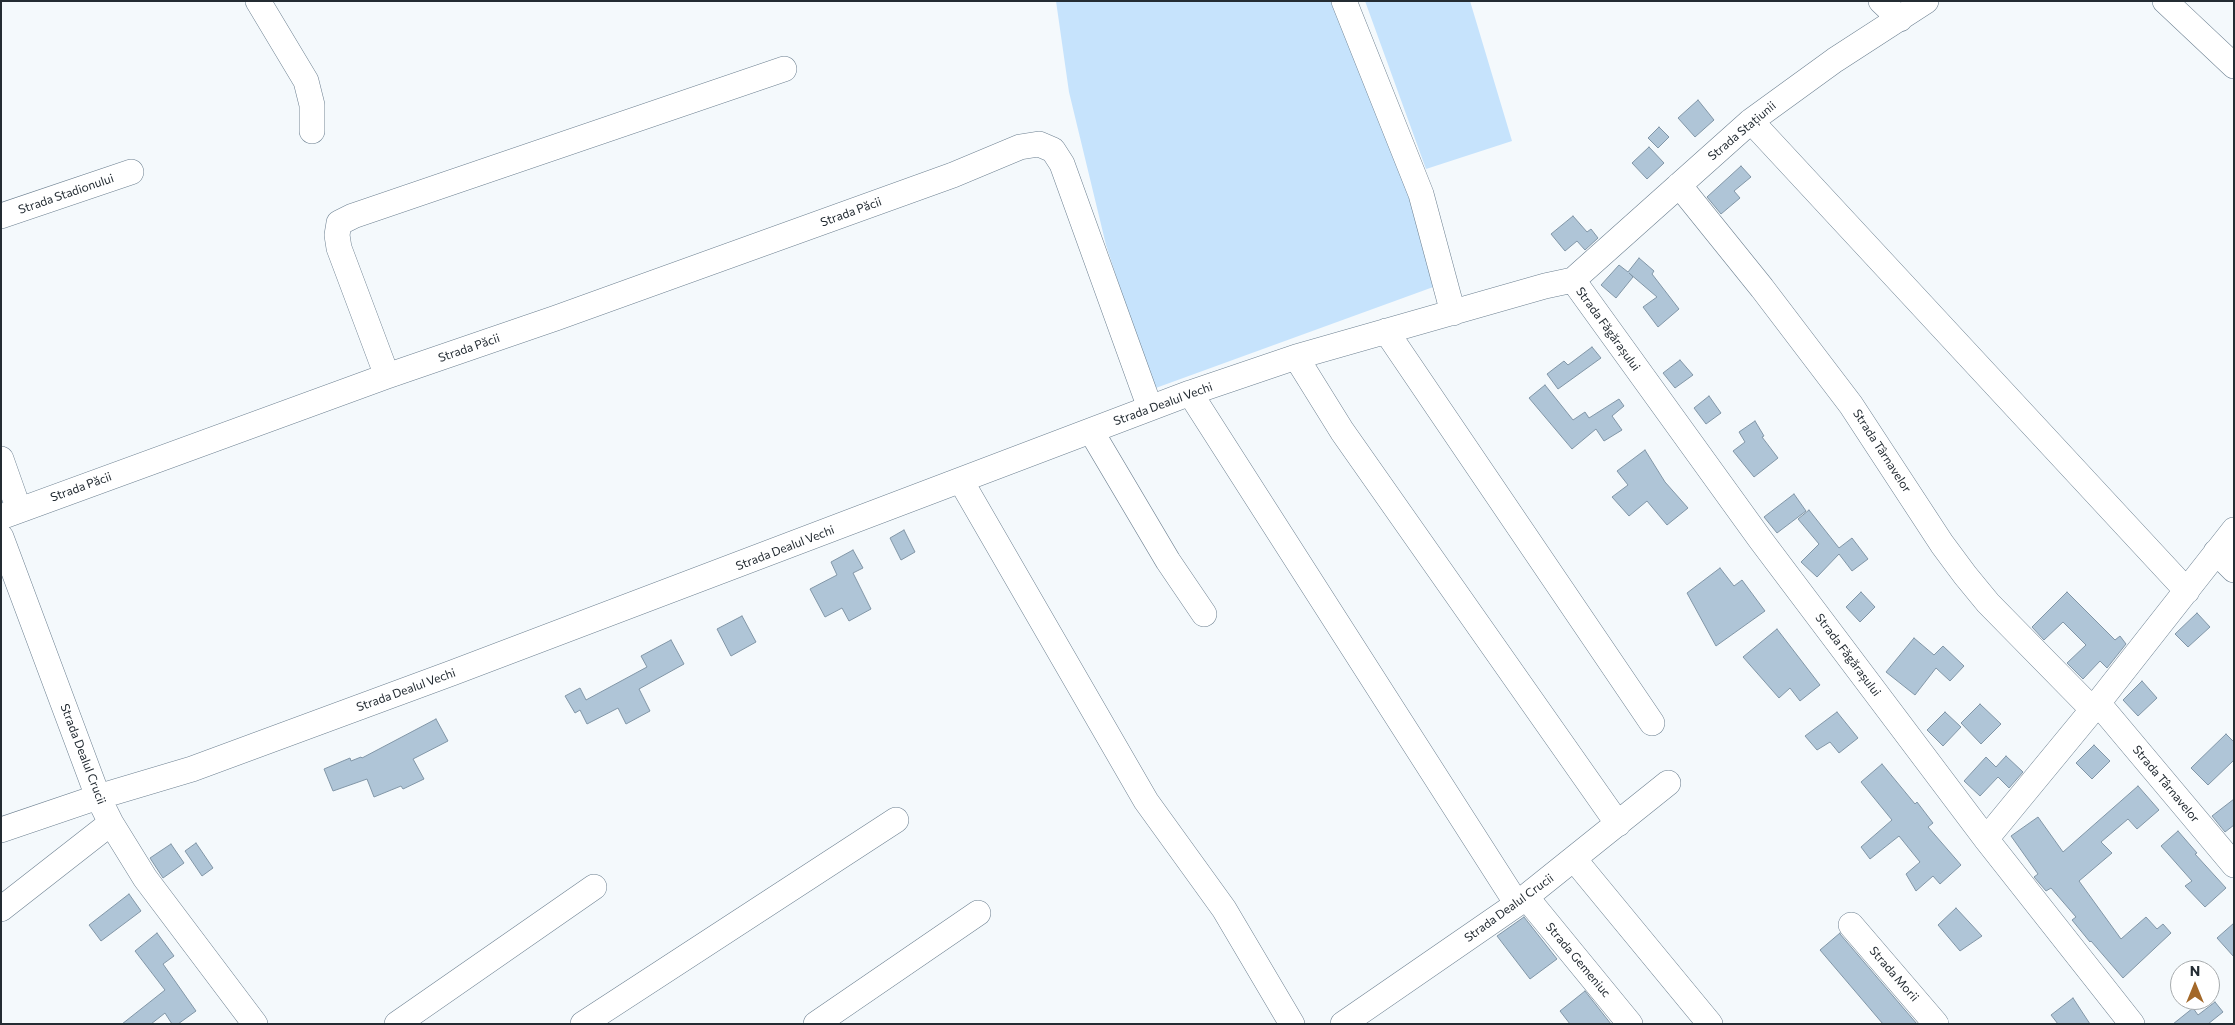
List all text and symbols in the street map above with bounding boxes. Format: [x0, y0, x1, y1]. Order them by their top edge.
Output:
street label: Strada Stațiunii [1705, 98, 1779, 164]
street label: Strada Stadionului [16, 171, 116, 217]
street label: Strada Păcii [818, 194, 884, 230]
street label: Strada Făgărașului [1573, 284, 1643, 374]
street label: Strada Păcii [436, 331, 502, 365]
street label: Strada Dealul Vechi [1111, 379, 1215, 429]
street label: Strada Târnavelor [1850, 407, 1914, 495]
street label: Strada Păcii [48, 469, 114, 505]
street label: Strada Dealul Vechi [734, 523, 836, 573]
street label: Strada Făgărașului [1812, 611, 1884, 699]
street label: Strada Dealul Vechi [354, 665, 458, 715]
street label: Strada Dealul Crucii [57, 702, 109, 806]
street label: Strada Târnavelor [2130, 743, 2202, 825]
street label: Strada Dealul Crucii [1462, 871, 1556, 945]
street label: Strada Gemeniuc [1543, 920, 1613, 1000]
street label: Strada Morii [1866, 944, 1922, 1004]
north arrow [2170, 960, 2220, 1010]
text: N [2190, 962, 2200, 979]

